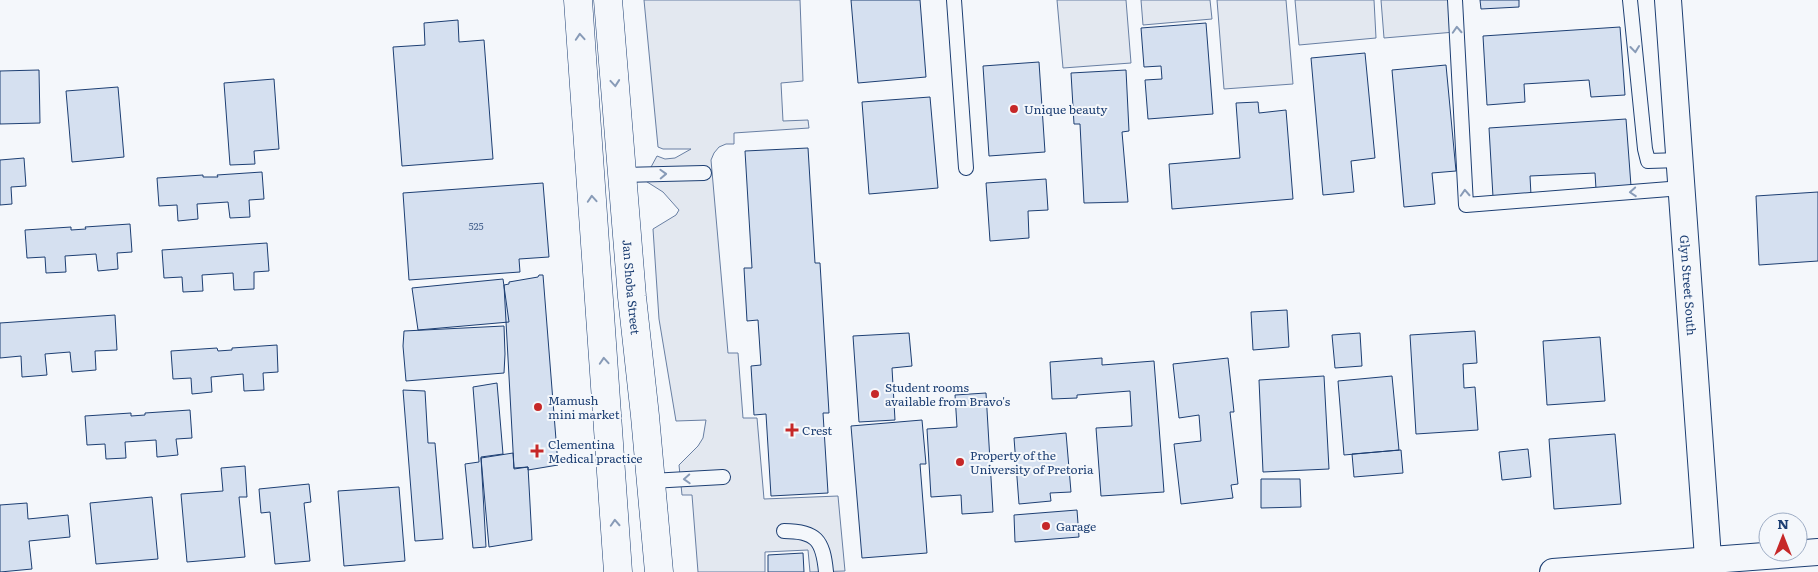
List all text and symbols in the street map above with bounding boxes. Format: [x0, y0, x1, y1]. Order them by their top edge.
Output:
one-way arrow [1451, 26, 1462, 34]
one-way arrow [575, 33, 586, 41]
one-way arrow [1629, 45, 1640, 53]
one-way arrow [609, 80, 620, 88]
place label: Unique beauty [1024, 100, 1107, 118]
marker: Unique beauty [1008, 103, 1020, 115]
one-way arrow [660, 169, 667, 179]
one-way arrow [1629, 187, 1637, 198]
one-way arrow [1460, 188, 1471, 196]
one-way arrow [587, 195, 598, 203]
house number: 525 [468, 218, 484, 233]
street label: Glyn Street South [1676, 234, 1701, 336]
street label: Jan Shoba Street [618, 239, 645, 336]
one-way arrow [598, 357, 609, 365]
place label: Student rooms available from Bravo's [885, 378, 1011, 410]
marker: Student rooms available from Bravo's [869, 388, 881, 400]
place label: Mamush mini market [548, 391, 620, 423]
marker: Mamush mini market [532, 401, 544, 413]
place label: Crest [802, 421, 832, 439]
marker: Crest [786, 424, 798, 436]
place label: Clementina Medical practice [548, 435, 643, 467]
marker: Clementina Medical practice [530, 444, 544, 458]
place label: Property of the University of Pretoria [970, 446, 1094, 478]
marker: Property of the University of Pretoria [954, 456, 966, 468]
one-way arrow [683, 474, 690, 484]
north arrow [1758, 512, 1808, 562]
text: N [1777, 513, 1789, 533]
place label: Garage [1056, 517, 1096, 535]
one-way arrow [609, 519, 620, 527]
marker: Garage [1040, 520, 1052, 532]

